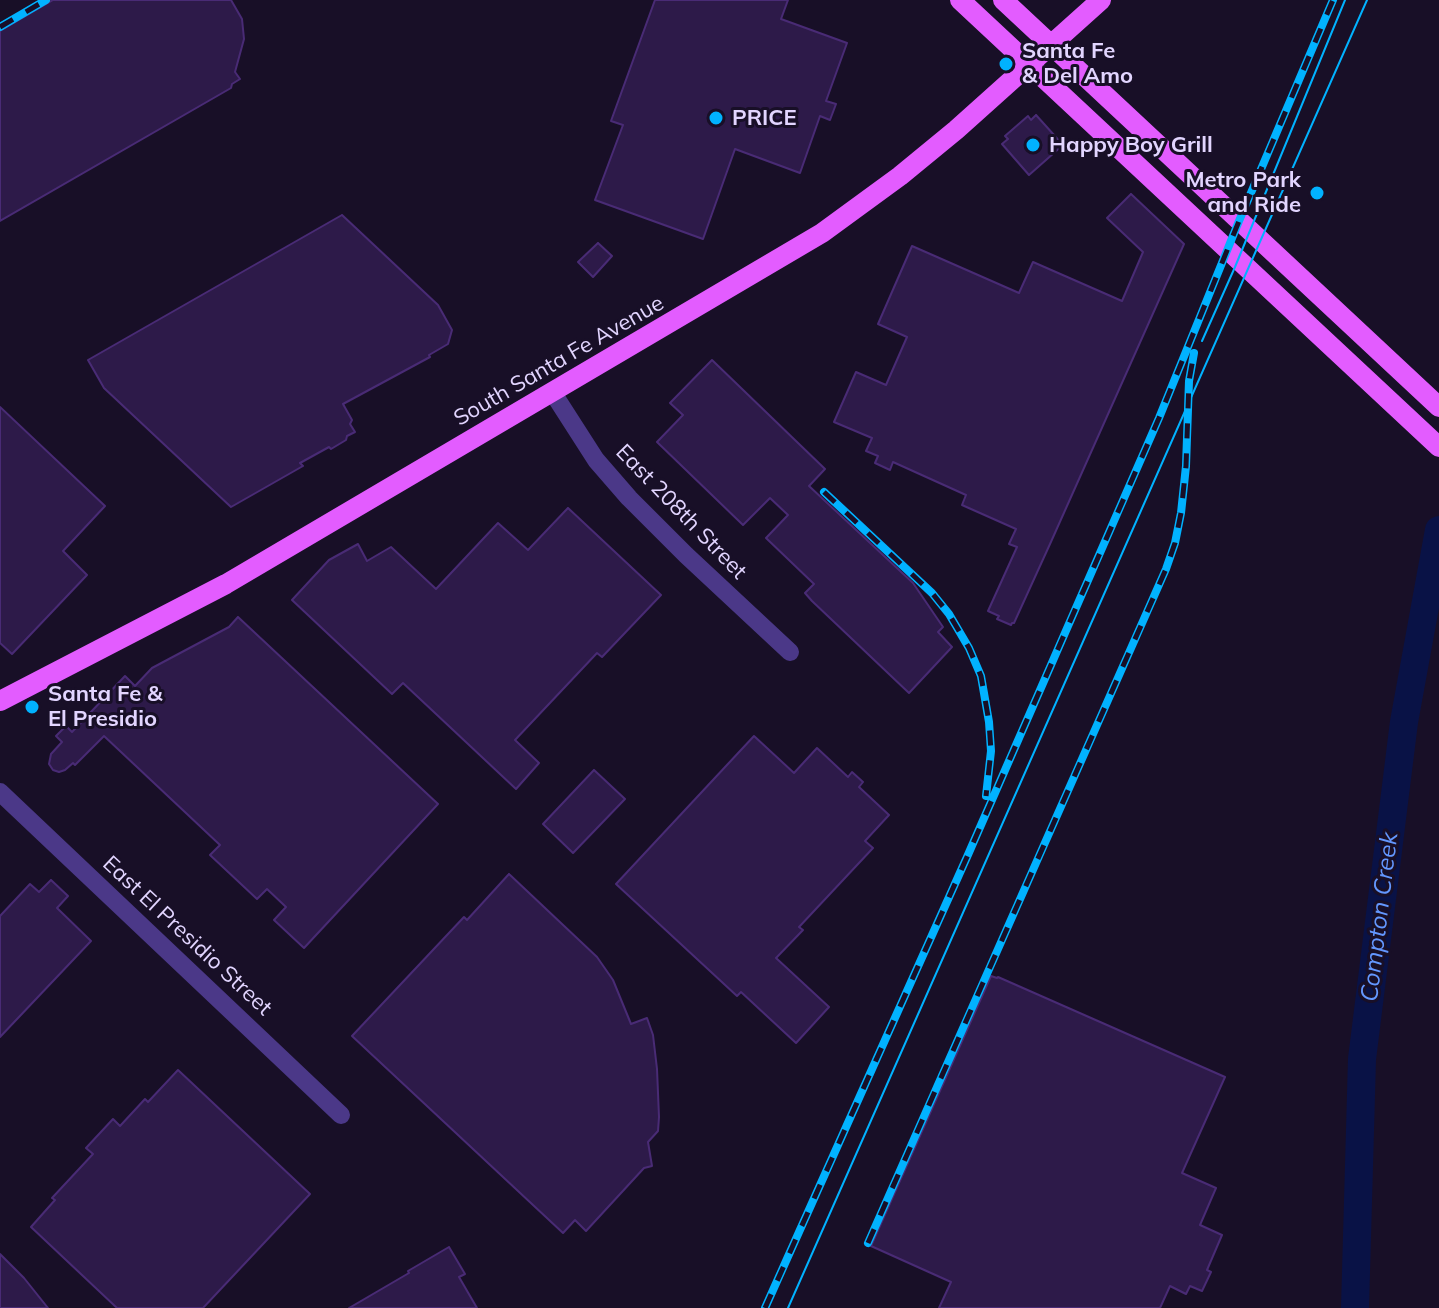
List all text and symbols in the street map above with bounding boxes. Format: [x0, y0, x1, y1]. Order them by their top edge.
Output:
place label: Santa Fe & Del Amo [1022, 38, 1133, 90]
marker: Santa Fe & Del Amo [997, 55, 1015, 73]
place label: PRICE [732, 105, 797, 131]
marker: PRICE [707, 109, 725, 127]
place label: Happy Boy Grill [1049, 132, 1213, 158]
marker: Happy Boy Grill [1024, 136, 1042, 154]
place label: Metro Park and Ride [1185, 167, 1301, 218]
marker: Metro Park and Ride [1308, 184, 1326, 202]
street label: South Santa Fe Avenue [449, 290, 669, 432]
street label: East 208th Street [610, 439, 752, 585]
place label: Santa Fe & El Presidio [48, 681, 163, 732]
marker: Santa Fe & El Presidio [23, 698, 41, 716]
water label: Compton Creek [1355, 831, 1405, 1003]
street label: East El Presidio Street [97, 851, 277, 1021]

